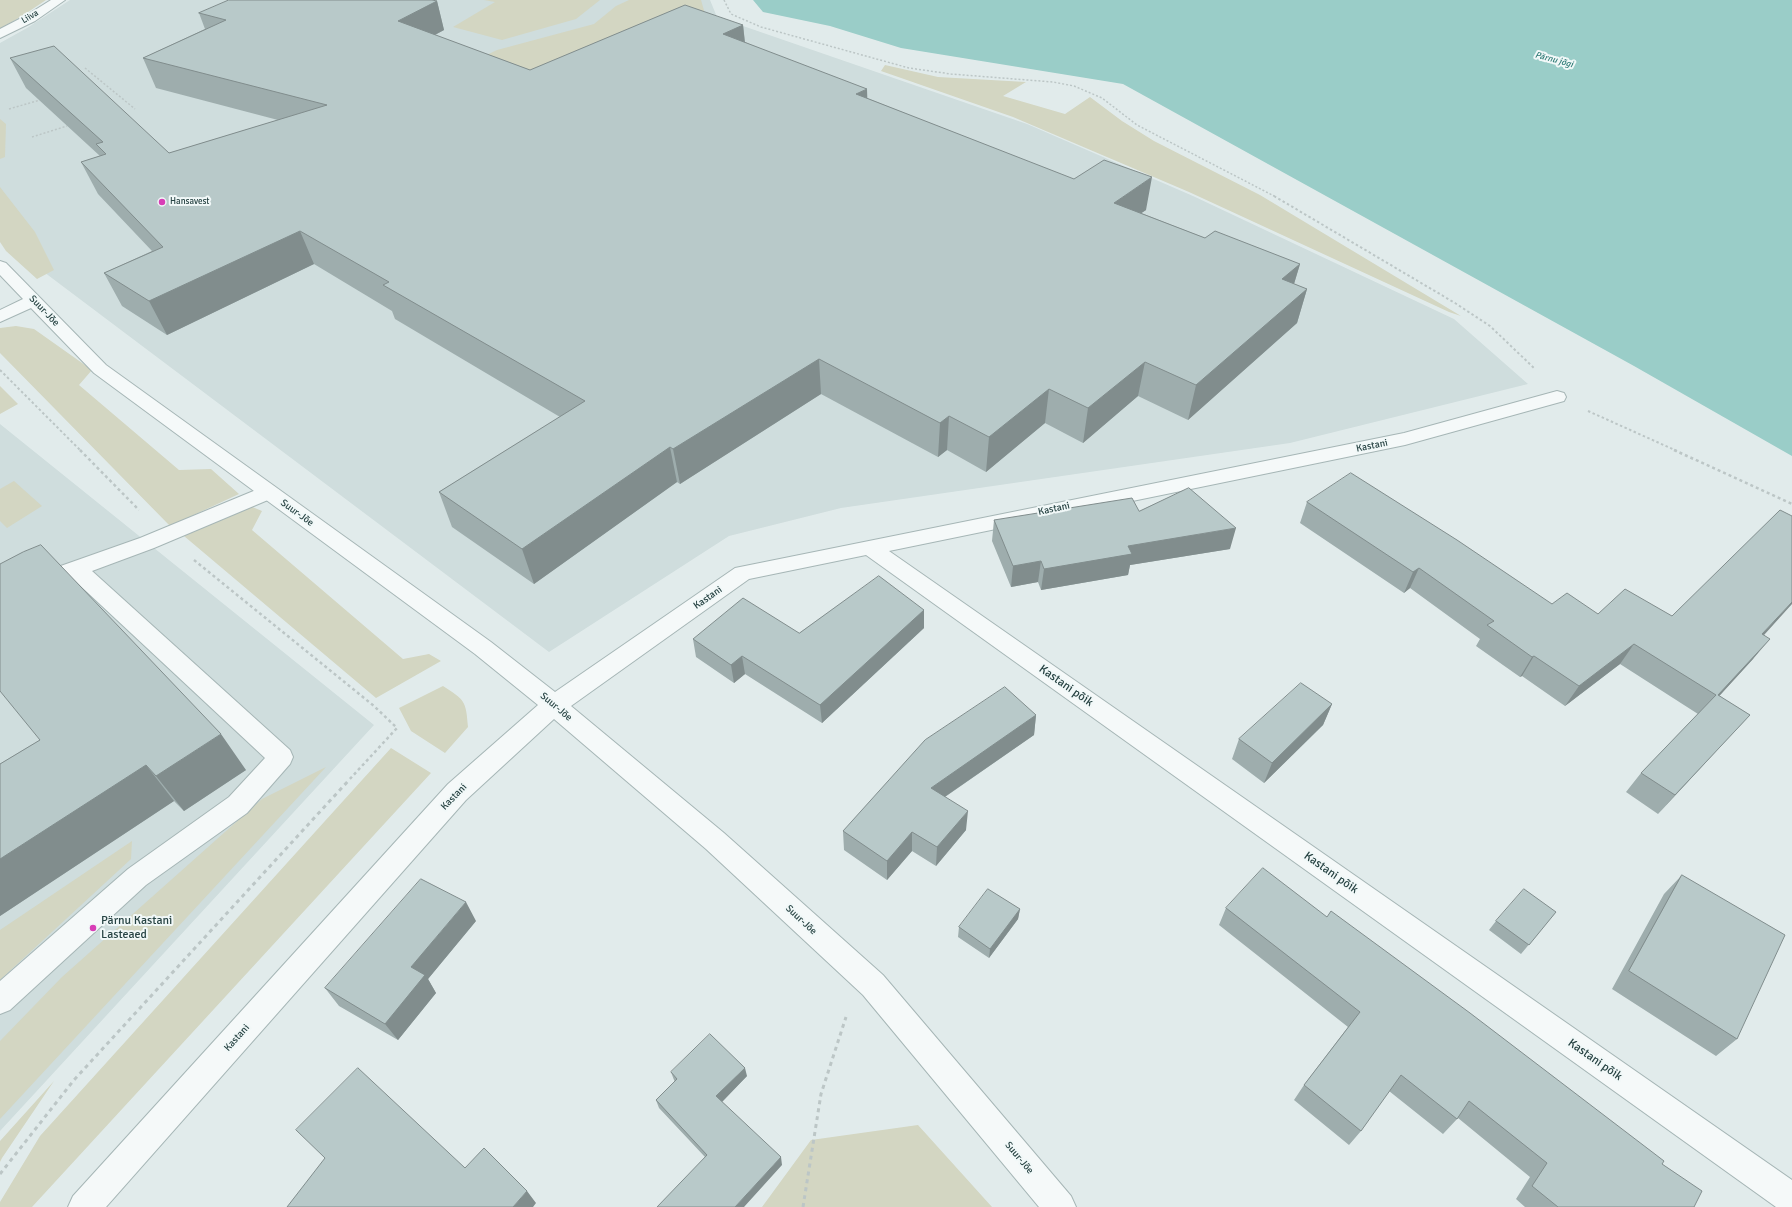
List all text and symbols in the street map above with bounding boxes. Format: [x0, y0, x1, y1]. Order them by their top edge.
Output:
street label: Liiva [20, 8, 40, 26]
water label: Pärnu jõgi [1534, 50, 1574, 70]
marker: Hansavest [157, 197, 167, 207]
place label: Hansavest [170, 197, 209, 207]
street label: Suur-Jõe [26, 293, 62, 329]
street label: Kastani [1355, 437, 1389, 455]
street label: Suur-Jõe [278, 497, 316, 529]
street label: Kastani [1037, 500, 1071, 518]
street label: Kastani [691, 584, 725, 612]
street label: Kastani põik [1036, 662, 1096, 710]
street label: Suur-Jõe [538, 690, 574, 724]
street label: Kastani [439, 781, 469, 813]
street label: Kastani põik [1301, 849, 1361, 897]
street label: Suur-Jõe [783, 903, 819, 937]
place label: Pärnu Kastani Lasteaed [101, 914, 172, 942]
marker: Pärnu Kastani Lasteaed [88, 923, 98, 933]
street label: Kastani [222, 1022, 252, 1054]
street label: Kastani põik [1565, 1036, 1625, 1084]
street label: Suur-Jõe [1002, 1140, 1036, 1176]

